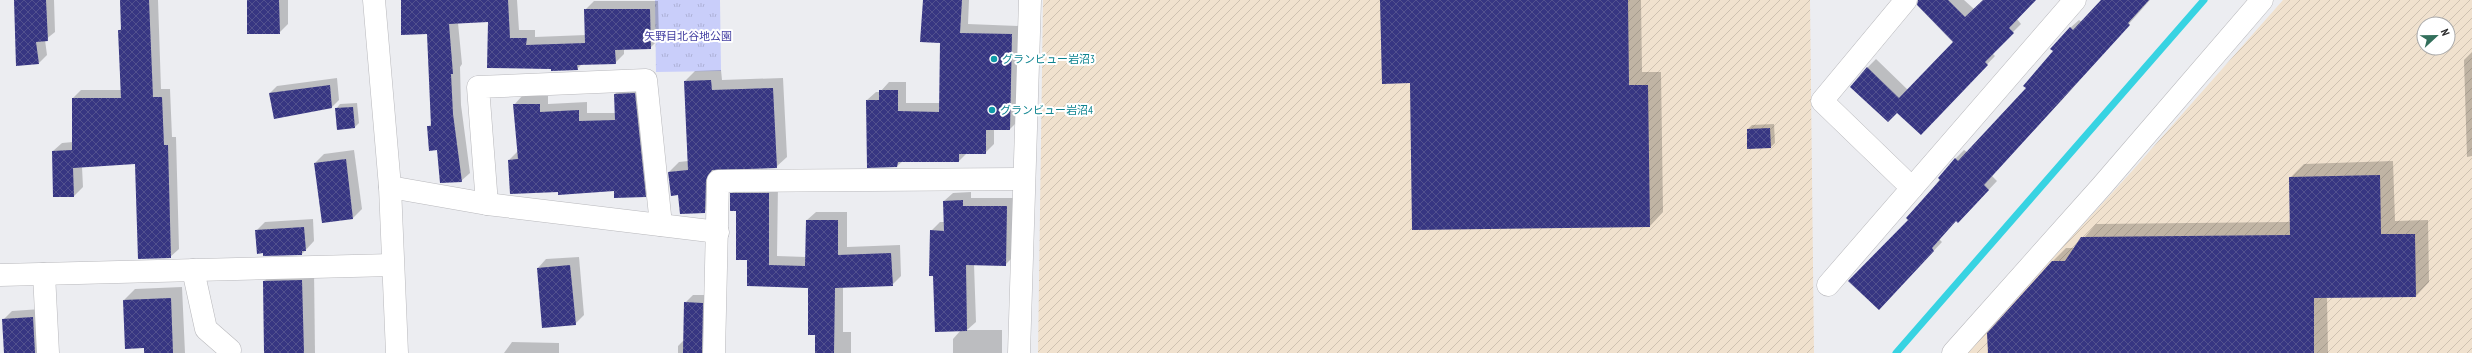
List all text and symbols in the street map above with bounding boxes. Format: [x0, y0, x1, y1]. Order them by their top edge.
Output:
north arrow [2416, 16, 2456, 56]
text: N [2438, 27, 2453, 38]
park label: 矢野目北谷地公園 [644, 29, 732, 43]
place label: グランビュー岩沼3 [1002, 52, 1095, 66]
marker: グランビュー岩沼3 [989, 54, 999, 64]
place label: グランビュー岩沼4 [1000, 103, 1093, 117]
marker: グランビュー岩沼4 [987, 105, 997, 115]

